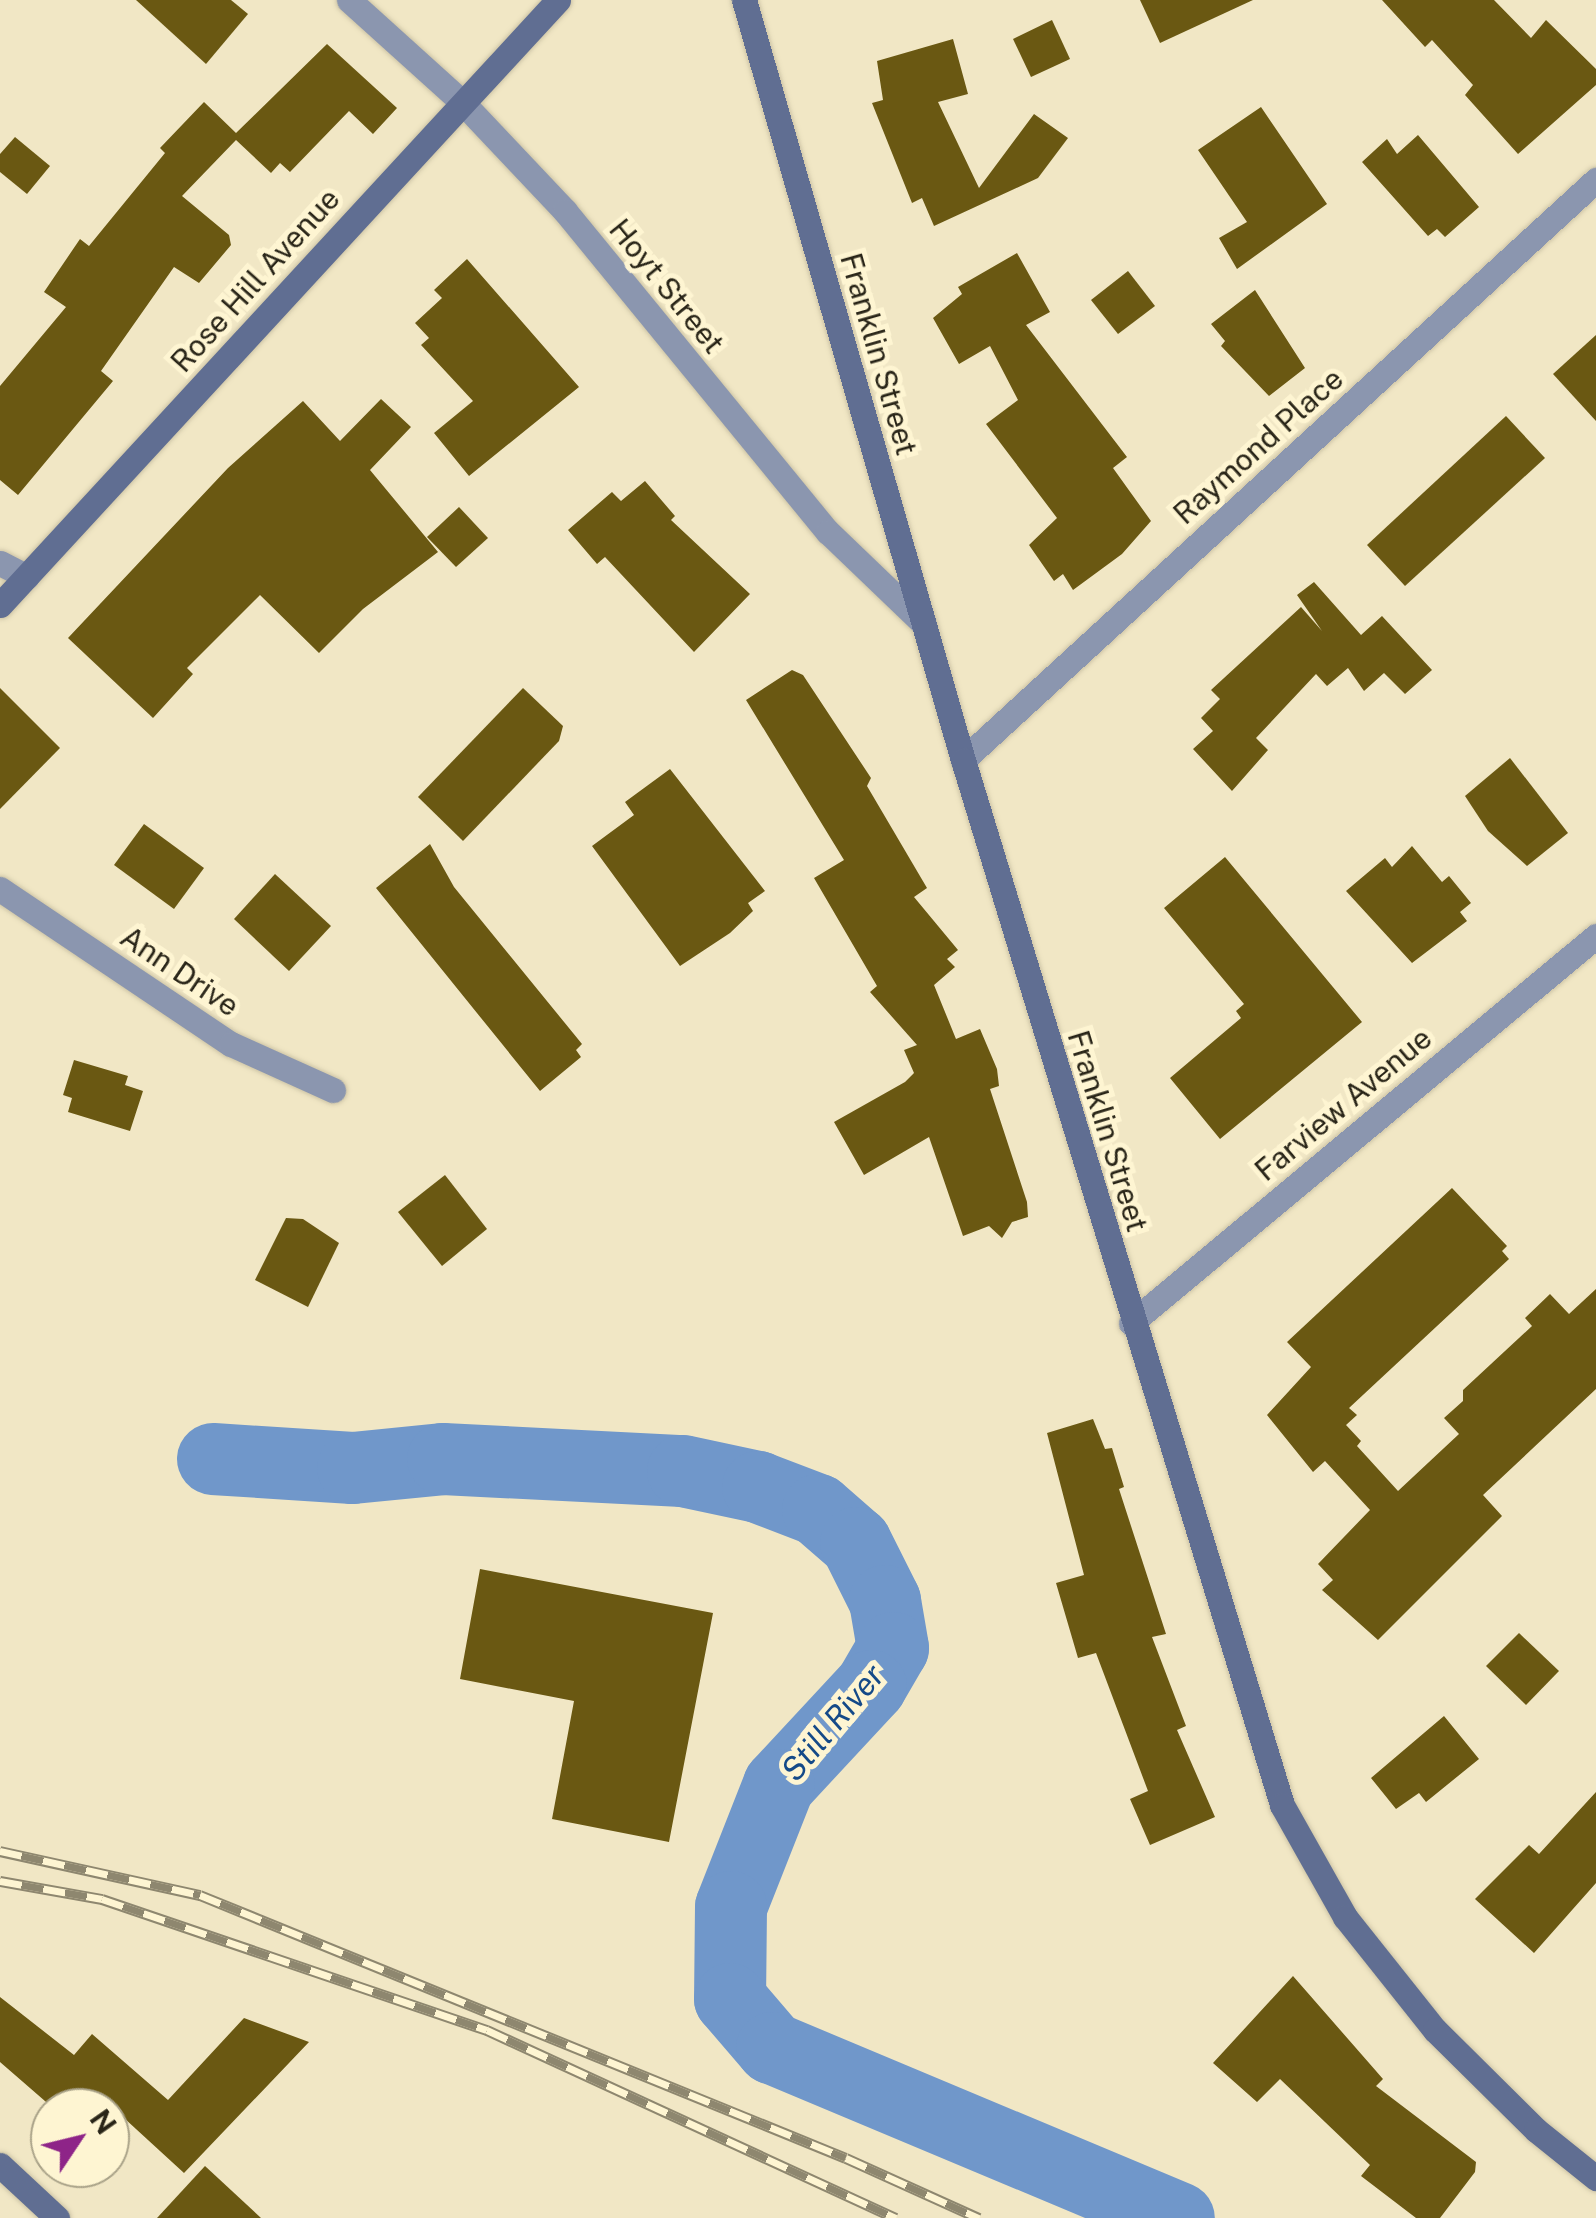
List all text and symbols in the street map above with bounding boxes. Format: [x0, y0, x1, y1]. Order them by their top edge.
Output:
street label: Rose Hill Avenue [163, 181, 347, 379]
street label: Hoyt Street [602, 212, 732, 360]
street label: Franklin Street [833, 249, 925, 459]
street label: Raymond Place [1166, 361, 1350, 531]
street label: Ann Drive [114, 918, 246, 1024]
street label: Farview Avenue [1247, 1020, 1439, 1188]
street label: Franklin Street [1060, 1026, 1156, 1236]
water label: Still River [773, 1657, 893, 1789]
north arrow [30, 2088, 130, 2188]
text: N [84, 2103, 123, 2140]

